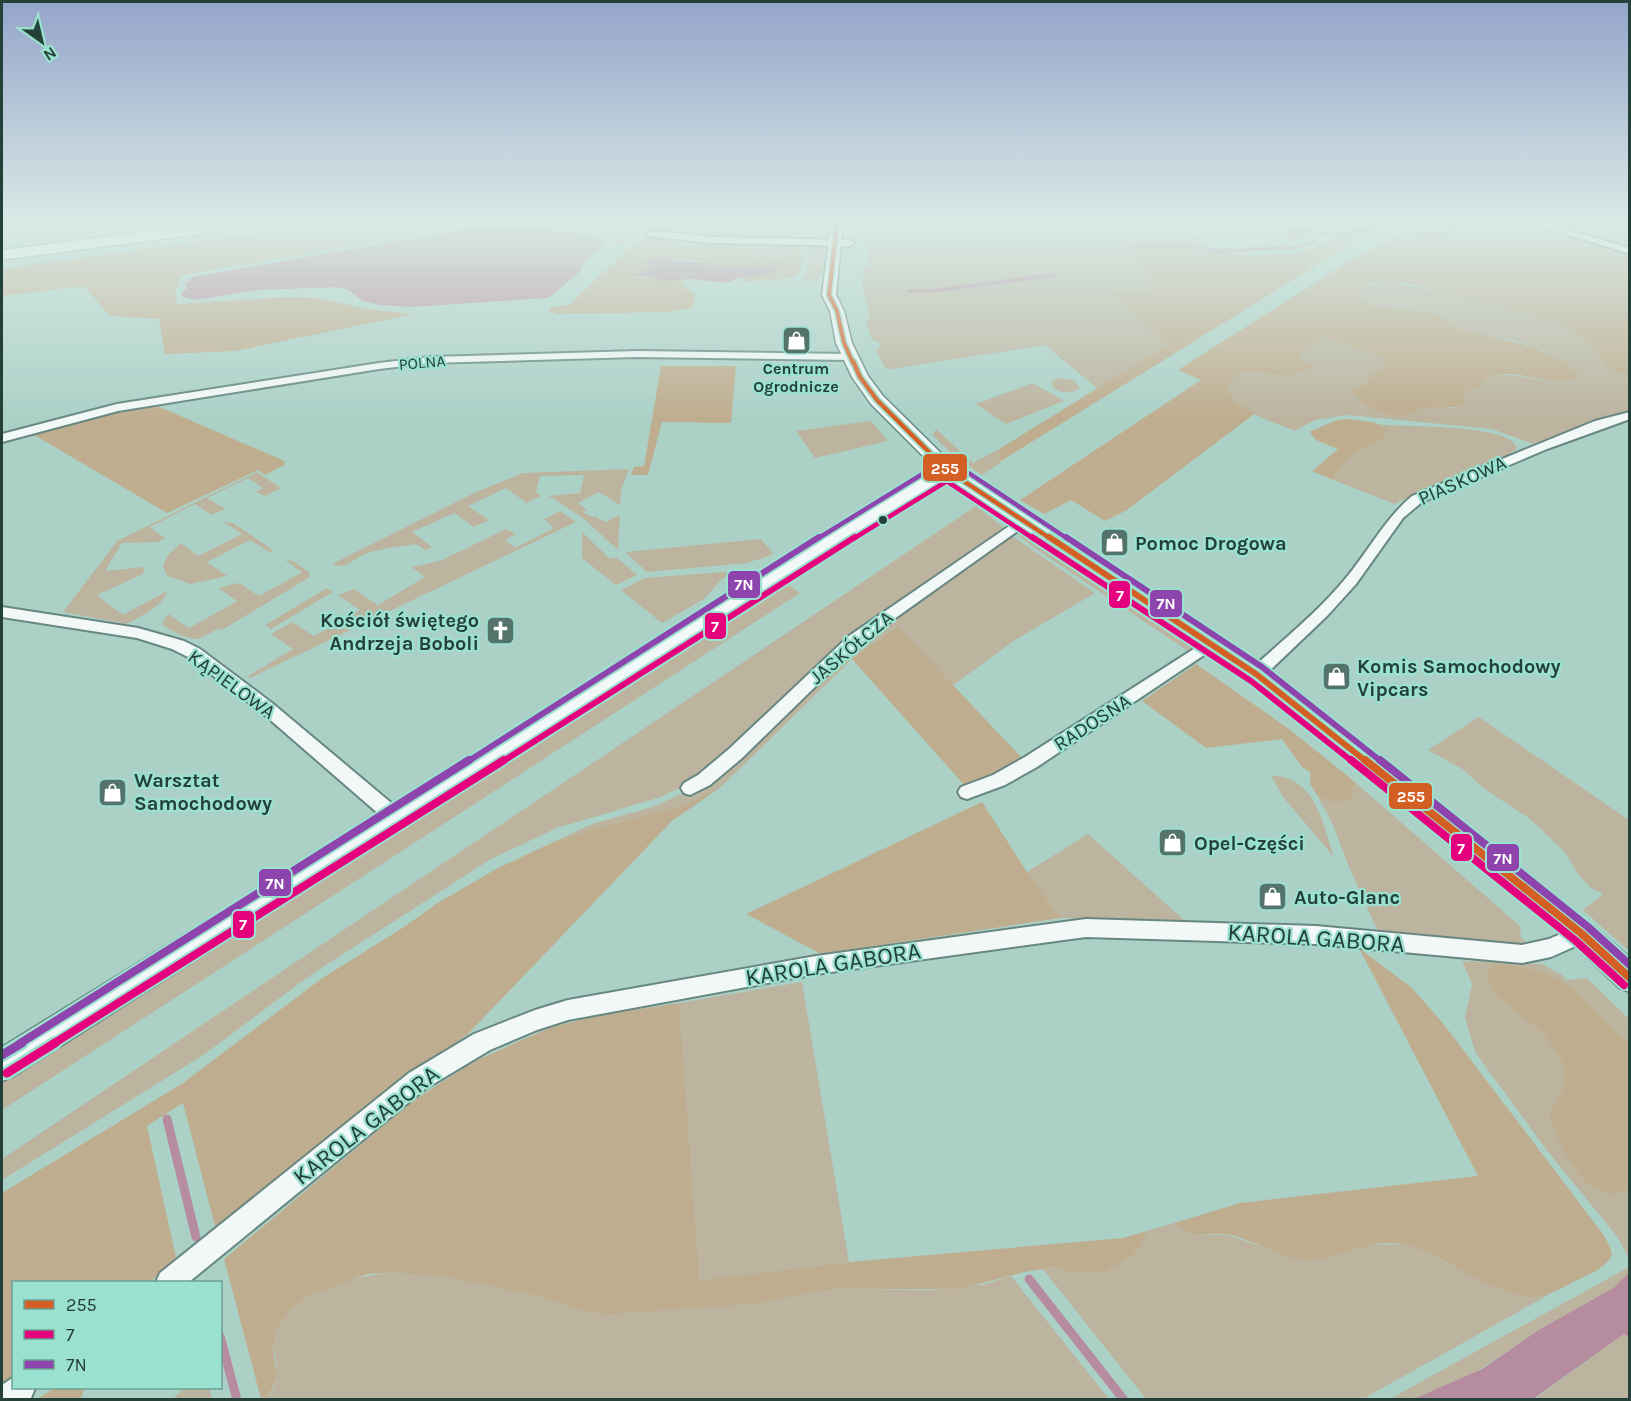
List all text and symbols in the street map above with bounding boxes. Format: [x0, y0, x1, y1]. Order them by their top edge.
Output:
north arrow [12, 12, 72, 72]
text: N [40, 43, 60, 65]
shop icon: Centrum Ogrodnicze [780, 324, 812, 356]
street label: POLNA [398, 351, 446, 374]
place label: Centrum Ogrodnicze [753, 359, 839, 396]
street label: PIASKOWA [1415, 451, 1510, 510]
line badge: 255 [922, 453, 968, 482]
text: 255 [931, 459, 959, 478]
unlabelled marker [877, 514, 889, 526]
shop icon: Pomoc Drogowa [1098, 527, 1130, 559]
place label: Pomoc Drogowa [1135, 532, 1287, 555]
line badge: 7N [727, 570, 761, 599]
text: 7N [734, 575, 754, 594]
line badge: 7 [1108, 580, 1131, 609]
text: 7 [1116, 586, 1124, 605]
line badge: 7N [1149, 589, 1183, 618]
text: 7N [1156, 594, 1176, 613]
street label: JASKÓŁCZA [804, 605, 898, 689]
place label: Kościół świętego Andrzeja Boboli [320, 609, 479, 655]
line badge: 7 [704, 612, 727, 640]
church icon: Kościół świętego Andrzeja Boboli [484, 615, 516, 647]
text: 7 [711, 617, 719, 636]
street label: KĄPIELOWA [183, 645, 280, 724]
place label: Komis Samochodowy Vipcars [1357, 655, 1561, 701]
shop icon: Komis Samochodowy Vipcars [1320, 661, 1352, 693]
street label: RADOSNA [1049, 689, 1135, 756]
place label: Warsztat Samochodowy [134, 769, 272, 815]
shop icon: Warsztat Samochodowy [97, 776, 129, 808]
line badge: 255 [1388, 782, 1433, 810]
text: 255 [1397, 787, 1425, 806]
shop icon: Opel-Części [1157, 827, 1189, 859]
place label: Opel-Części [1194, 832, 1305, 855]
line badge: 7 [1450, 833, 1473, 862]
text: 7 [1457, 839, 1465, 858]
line badge: 7N [1486, 843, 1520, 872]
text: 7N [1493, 849, 1513, 868]
line badge: 7N [258, 868, 292, 897]
text: 7N [265, 874, 285, 893]
shop icon: Auto-Glanc [1257, 881, 1289, 913]
place label: Auto-Glanc [1294, 886, 1400, 909]
line badge: 7 [232, 910, 255, 939]
text: 7 [239, 915, 247, 934]
street label: KAROLA GABORA [1227, 918, 1406, 958]
street label: KAROLA GABORA [743, 936, 923, 992]
street label: KAROLA GABORA [287, 1059, 445, 1191]
legend [12, 1281, 222, 1389]
text: 255 [66, 1294, 97, 1316]
text: 7 [66, 1324, 75, 1346]
text: 7N [66, 1354, 87, 1376]

